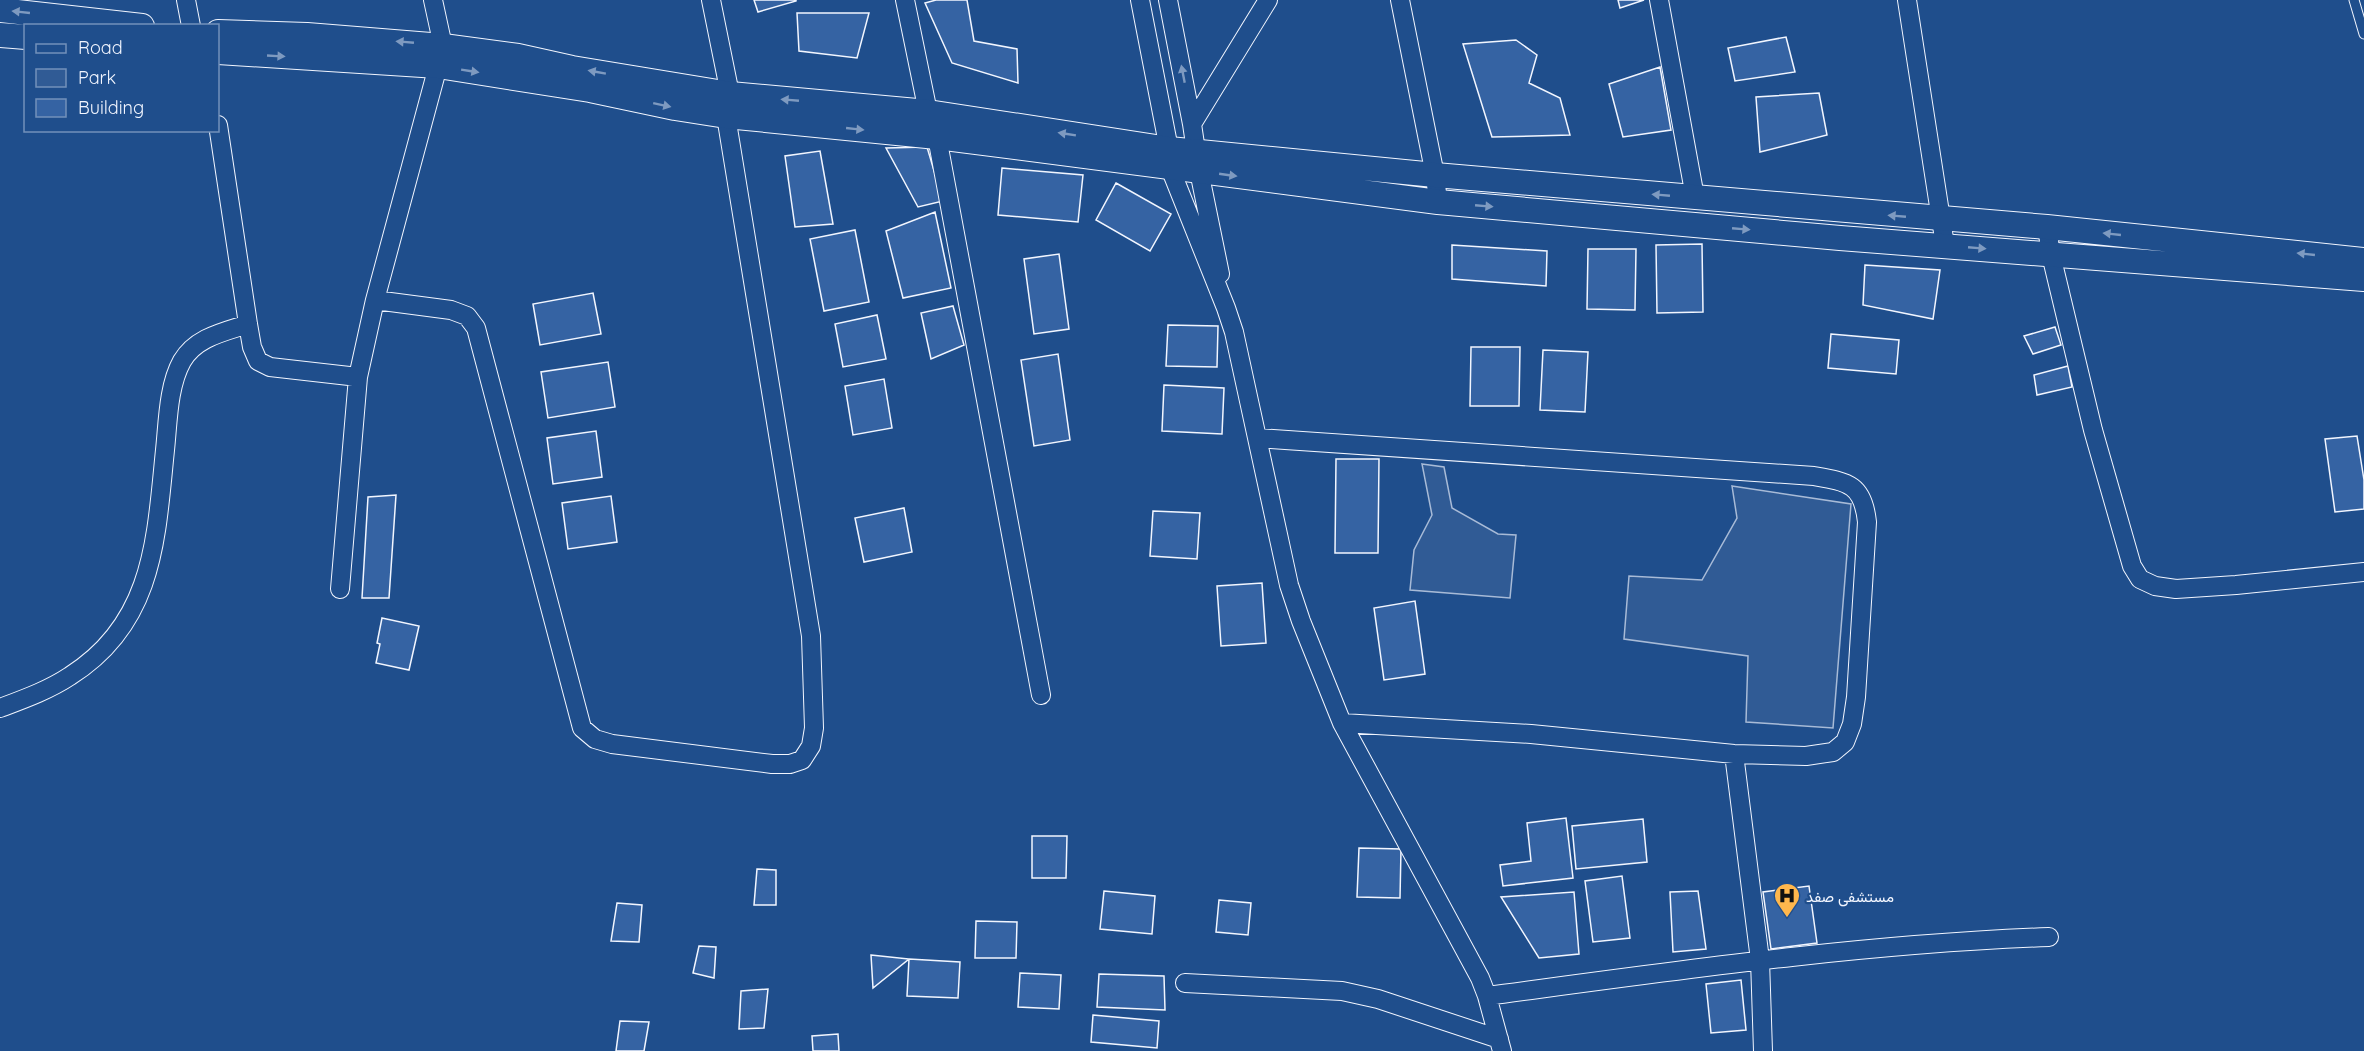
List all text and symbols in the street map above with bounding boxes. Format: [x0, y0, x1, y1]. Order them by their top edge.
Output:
one-way arrow [11, 8, 30, 17]
legend [24, 24, 219, 132]
text: Road [78, 36, 123, 59]
one-way arrow [395, 37, 414, 47]
one-way arrow [266, 51, 285, 60]
one-way arrow [1178, 64, 1187, 83]
text: Park [78, 66, 116, 89]
one-way arrow [461, 66, 480, 75]
one-way arrow [587, 67, 606, 76]
one-way arrow [780, 95, 799, 105]
text: Building [78, 96, 144, 119]
one-way arrow [653, 101, 671, 111]
one-way arrow [846, 124, 865, 134]
one-way arrow [1057, 129, 1076, 138]
one-way arrow [1219, 170, 1238, 179]
one-way arrow [1651, 190, 1670, 199]
one-way arrow [1475, 201, 1494, 211]
one-way arrow [1887, 211, 1906, 221]
one-way arrow [1732, 224, 1751, 234]
one-way arrow [2102, 229, 2121, 239]
one-way arrow [1968, 243, 1987, 253]
one-way arrow [2296, 249, 2315, 259]
hospital icon: مستشفى صفد [1772, 881, 1802, 919]
place label: مستشفى صفد [1806, 887, 1894, 907]

